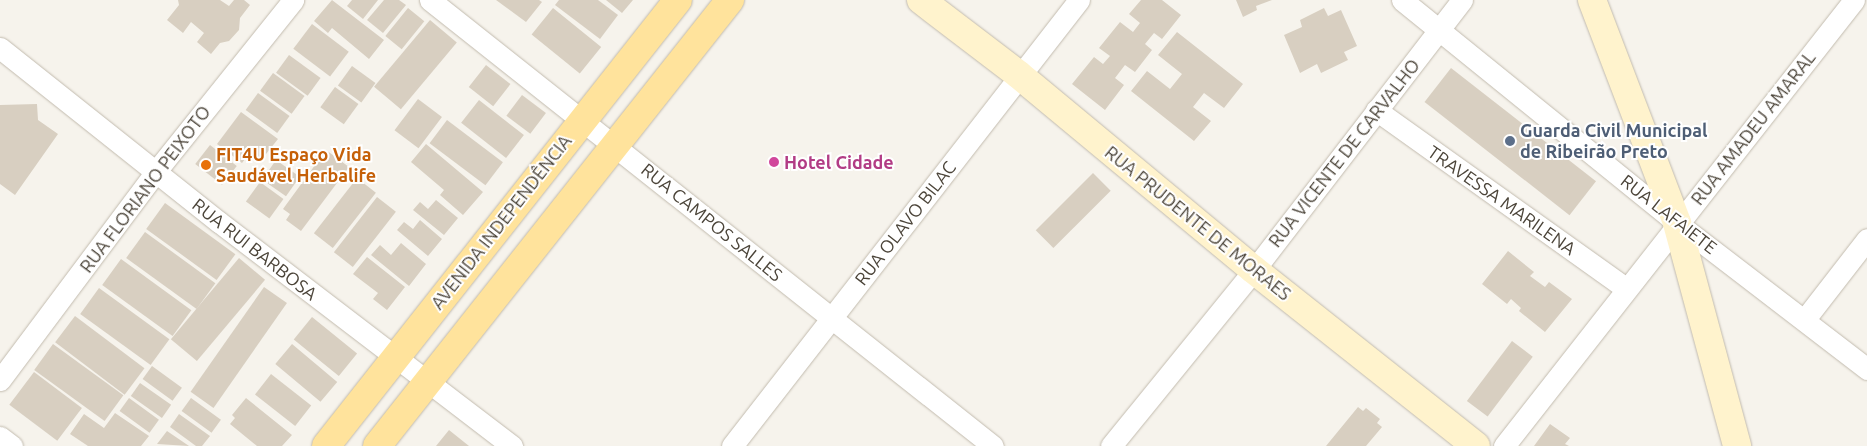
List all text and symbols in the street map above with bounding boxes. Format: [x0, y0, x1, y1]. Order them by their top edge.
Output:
street label: RUA AMADEU AMARAL [1686, 47, 1820, 209]
street label: RUA VICENTE DE CARVALHO [1264, 55, 1424, 251]
street label: RUA FLORIANO PEIXOTO [75, 101, 215, 277]
place label: Guarda Civil Municipal de Ribeirão Preto [1520, 120, 1707, 162]
street label: AVENIDA INDEPENDÊNCIA [426, 131, 576, 313]
marker: Guarda Civil Municipal de Ribeirão Preto [1504, 135, 1516, 147]
street label: RUA PRUDENTE DE MORAES [1101, 141, 1295, 305]
street label: TRAVESSA MARILENA [1424, 141, 1580, 259]
place label: FIT4U Espaço Vida Saudável Herbalife [216, 144, 376, 186]
place label: Hotel Cidade [784, 151, 894, 173]
marker: Hotel Cidade [768, 156, 780, 168]
street label: RUA OLAVO BILAC [850, 157, 960, 289]
street label: RUA CAMPOS SALLES [637, 158, 787, 286]
marker: FIT4U Espaço Vida Saudável Herbalife [200, 159, 212, 171]
street label: RUA LAFAIETE [1617, 170, 1721, 258]
street label: RUA RUI BARBOSA [188, 194, 322, 304]

